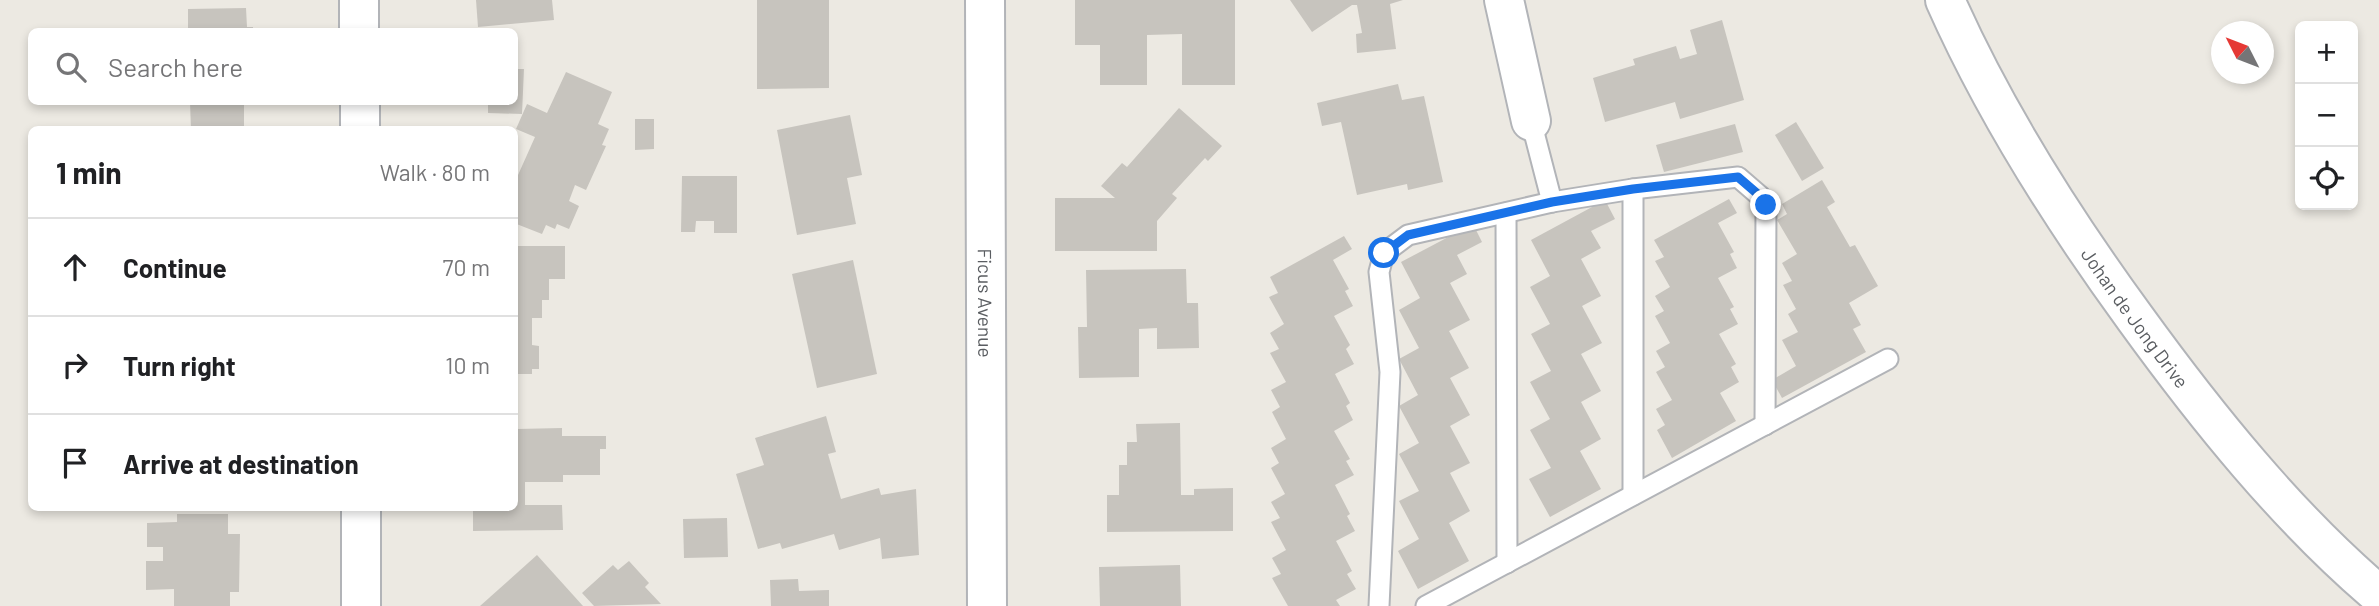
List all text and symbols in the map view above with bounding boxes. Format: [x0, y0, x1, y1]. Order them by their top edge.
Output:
north arrow [2211, 21, 2274, 84]
map controls [2295, 21, 2358, 210]
button: + [2295, 21, 2358, 84]
search box [28, 28, 518, 105]
icon: search [52, 48, 90, 86]
text: Search here [108, 51, 243, 82]
button: − [2295, 84, 2358, 147]
button: locate [2295, 147, 2358, 210]
text: 1 min [56, 154, 122, 190]
text: Walk · 80 m [380, 158, 490, 186]
route end [1750, 189, 1781, 220]
route start [1368, 237, 1399, 268]
street label: Johan de Jong Drive [2077, 243, 2194, 392]
icon: ahead [56, 248, 94, 286]
street label: Ficus Avenue [974, 248, 998, 358]
text: Continue [123, 252, 227, 283]
text: 70 m [443, 253, 490, 281]
icon: right [56, 346, 94, 384]
text: Turn right [123, 350, 236, 381]
text: 10 m [445, 351, 490, 379]
icon: arrive [56, 444, 94, 482]
text: Arrive at destination [123, 448, 359, 479]

